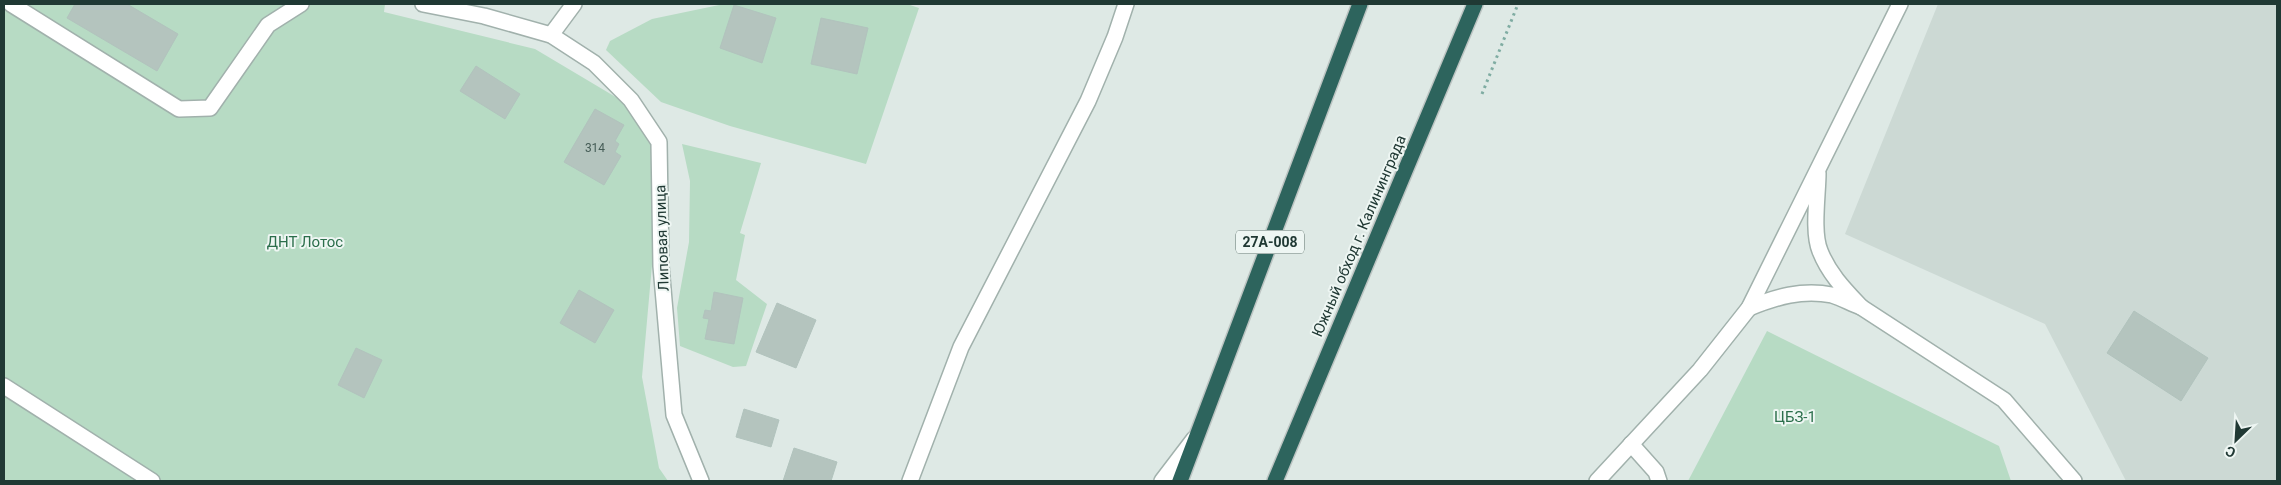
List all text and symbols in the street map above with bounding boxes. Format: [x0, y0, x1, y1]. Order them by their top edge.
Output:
street label: Южный обход г. Калининграда [1308, 132, 1410, 340]
house number: 314 [585, 141, 605, 155]
street label: Липовая улица [651, 185, 673, 291]
road number: 27А-008 [1236, 230, 1304, 253]
park label: ДНТ Лотос [267, 233, 343, 251]
park label: ЦБЗ-1 [1774, 408, 1816, 426]
north arrow [2211, 415, 2261, 465]
text: С [2223, 443, 2238, 461]

